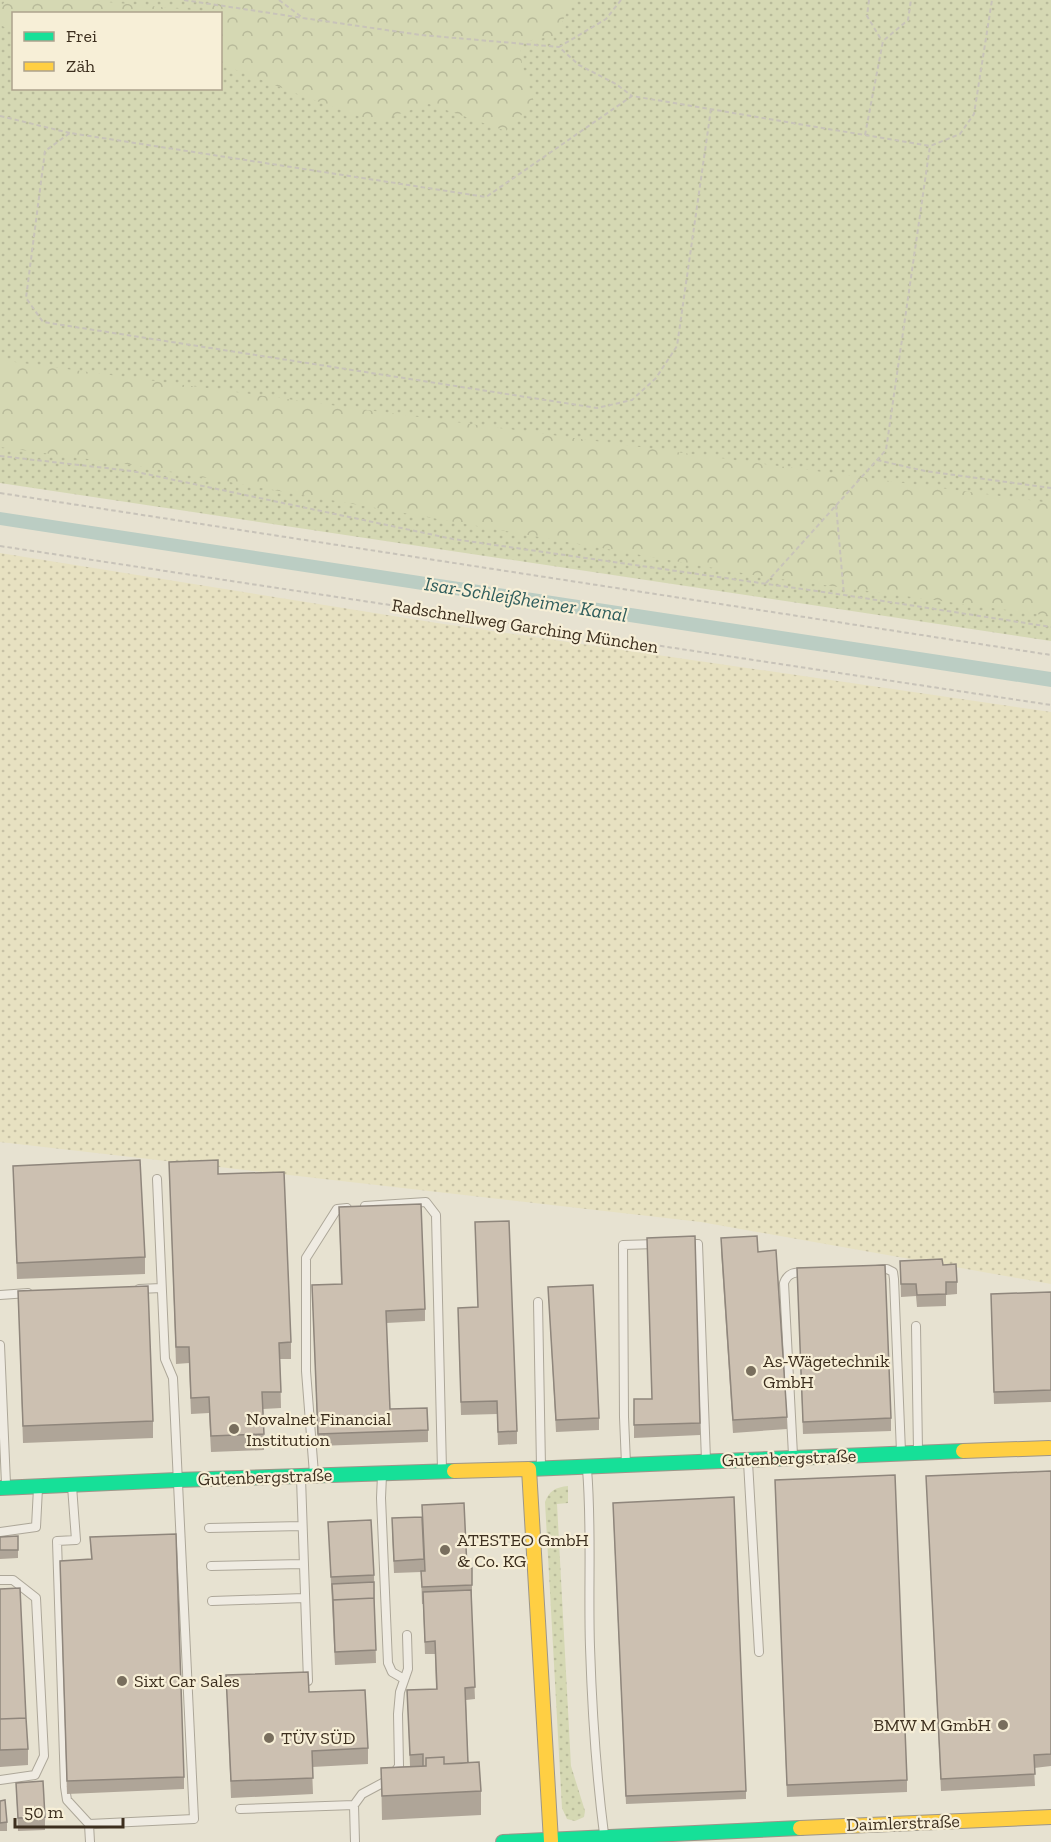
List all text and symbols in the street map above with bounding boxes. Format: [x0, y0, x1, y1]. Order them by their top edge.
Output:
legend [12, 12, 222, 90]
text: Frei [66, 25, 97, 47]
text: Zäh [66, 55, 95, 77]
water label: Isar-Schleißheimer Kanal [423, 571, 629, 627]
street label: Radschnellweg Garching München [390, 594, 661, 658]
place label: As-Wägetechnik GmbH [763, 1350, 890, 1393]
marker: As-Wägetechnik GmbH [744, 1364, 758, 1378]
place label: Novalnet Financial Institution [246, 1408, 391, 1451]
marker: Novalnet Financial Institution [227, 1422, 241, 1436]
street label: Gutenbergstraße [721, 1445, 857, 1471]
street label: Gutenbergstraße [197, 1464, 333, 1490]
place label: ATESTEO GmbH & Co. KG [457, 1529, 589, 1572]
marker: ATESTEO GmbH & Co. KG [438, 1543, 452, 1557]
place label: Sixt Car Sales [134, 1670, 240, 1692]
marker: Sixt Car Sales [115, 1674, 129, 1688]
place label: BMW M GmbH [873, 1714, 991, 1736]
marker: BMW M GmbH [996, 1718, 1010, 1732]
place label: TÜV SÜD [281, 1727, 355, 1749]
marker: TÜV SÜD [262, 1731, 276, 1745]
scale bar [15, 1791, 123, 1829]
text: 50 m [24, 1801, 64, 1823]
street label: Daimlerstraße [846, 1810, 960, 1836]

